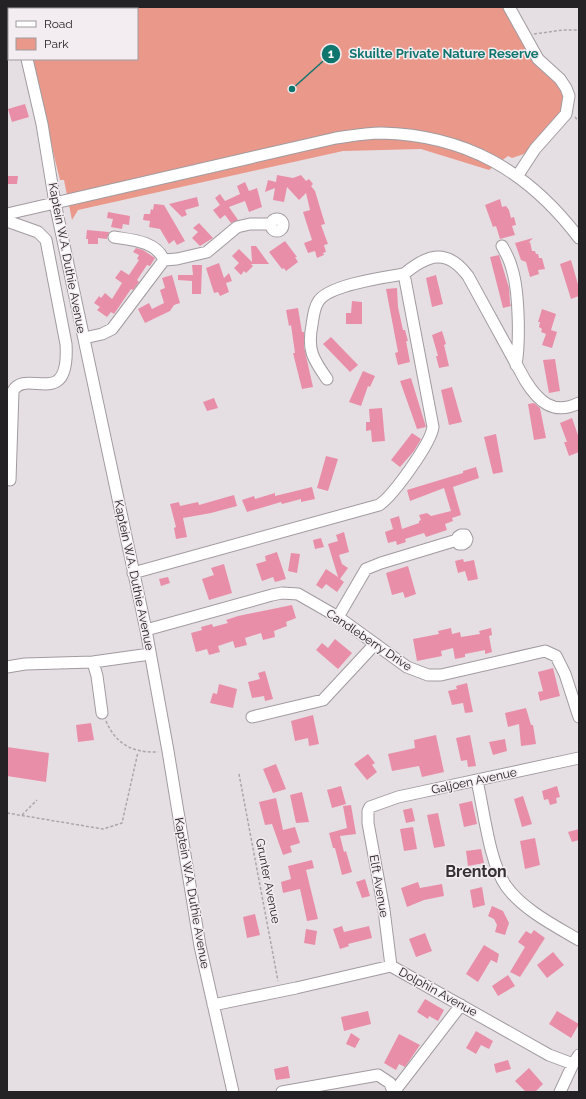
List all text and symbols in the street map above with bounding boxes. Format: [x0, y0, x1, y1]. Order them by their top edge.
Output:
legend [8, 8, 138, 60]
text: Road [44, 17, 73, 31]
text: Park [44, 37, 69, 51]
callout: Skuilte Private Nature Reserve [321, 41, 547, 66]
text: Skuilte Private Nature Reserve [349, 46, 539, 61]
text: 1 [328, 47, 334, 61]
street label: Kaptein W.A. Duthie Avenue [45, 181, 89, 335]
street label: Kaptein W.A. Duthie Avenue [111, 499, 157, 651]
street label: Candleberry Drive [324, 606, 414, 674]
street label: Galjoen Avenue [430, 765, 518, 797]
street label: Kaptein W.A. Duthie Avenue [172, 816, 212, 970]
street label: Grunter Avenue [253, 837, 283, 925]
street label: Elft Avenue [367, 854, 391, 918]
district label: Brenton [445, 862, 507, 881]
street label: Dolphin Avenue [396, 965, 480, 1019]

